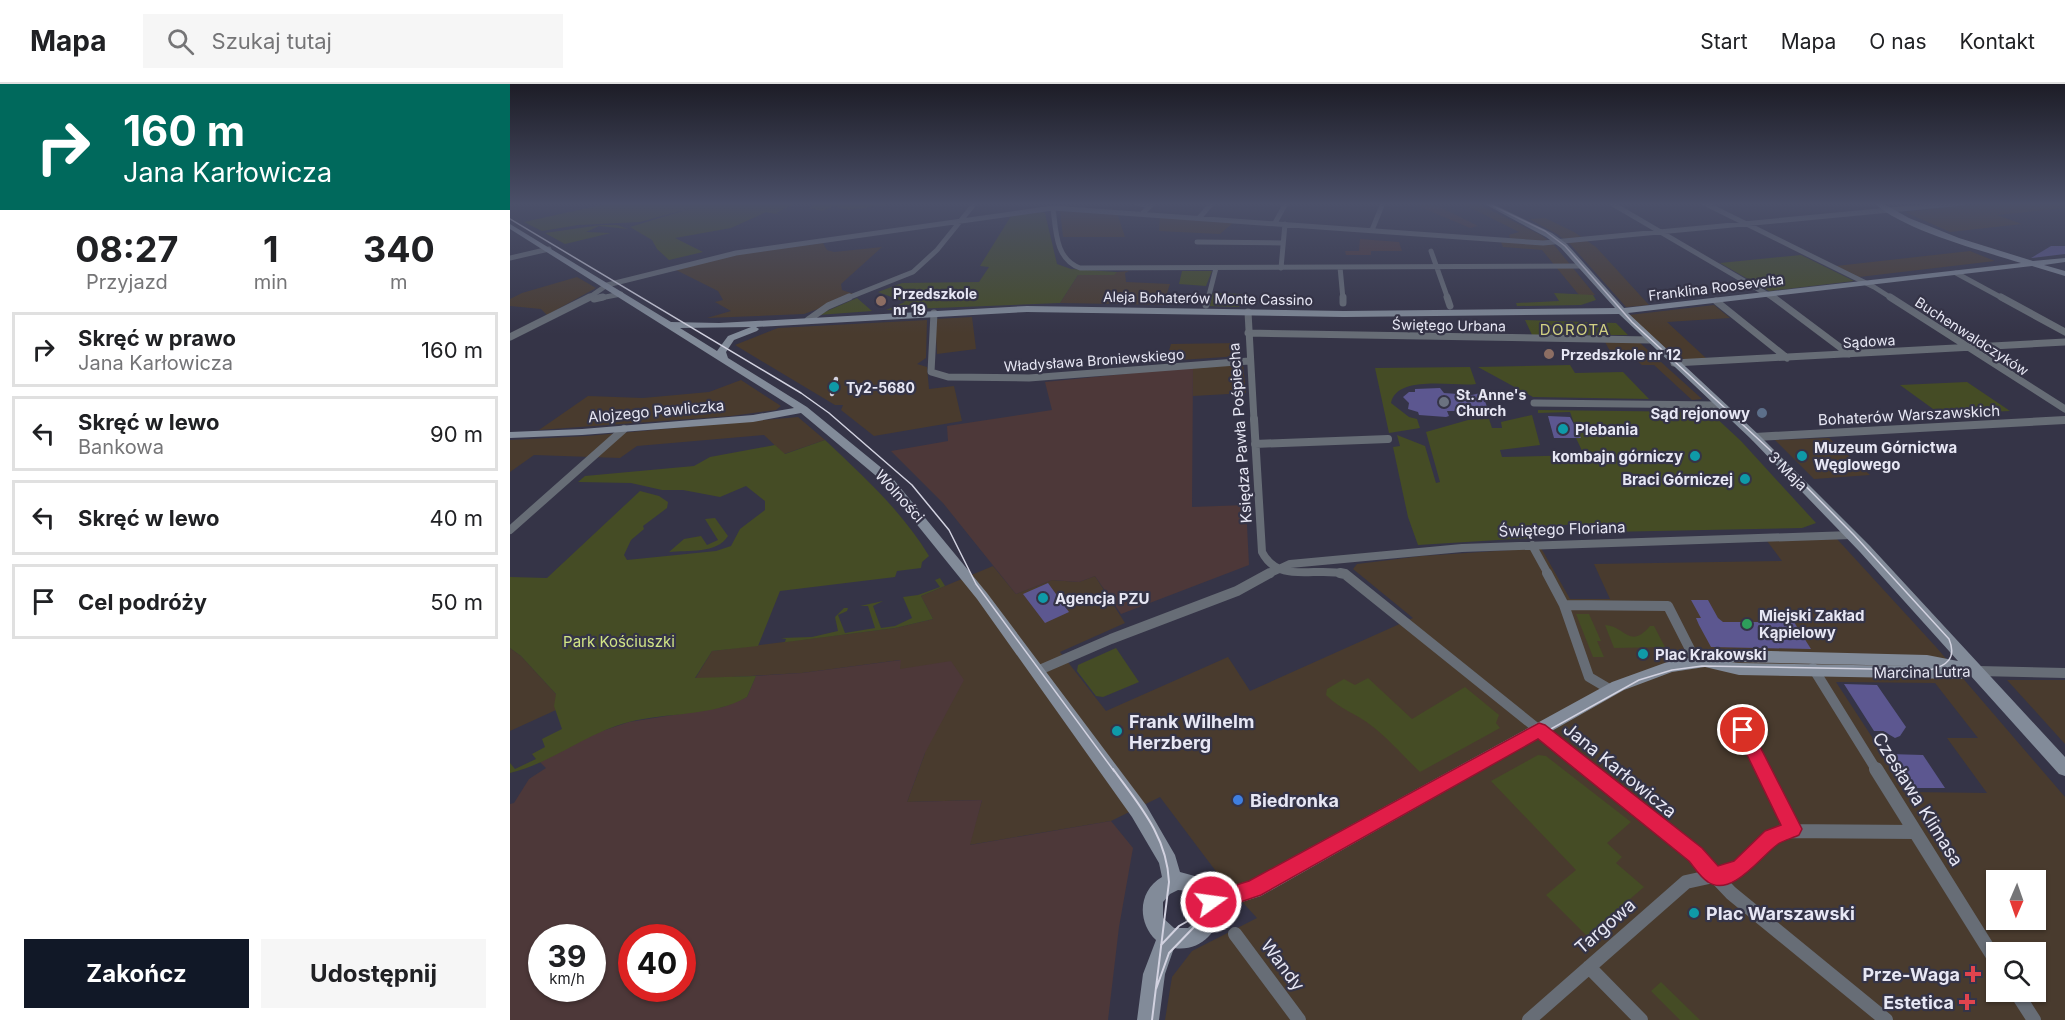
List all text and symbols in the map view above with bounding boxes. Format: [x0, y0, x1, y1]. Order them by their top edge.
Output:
search box [143, 14, 563, 68]
text: Mapa [30, 24, 107, 58]
icon: search [164, 25, 197, 58]
text: Szukaj tutaj [212, 28, 332, 54]
text: Start [1700, 29, 1748, 54]
text: Mapa [1781, 29, 1836, 54]
text: O nas [1869, 29, 1927, 54]
text: Kontakt [1960, 29, 2035, 54]
text: 160 m [123, 105, 245, 156]
icon: right [24, 108, 102, 186]
text: Jana Karłowicza [123, 156, 332, 189]
text: 08:27 [75, 227, 178, 271]
text: 1 [263, 227, 278, 271]
text: 340 [363, 227, 435, 271]
text: Przyjazd [86, 270, 168, 294]
text: min [254, 270, 288, 294]
text: m [390, 270, 408, 294]
street label: Franklina Roosevelta [1647, 270, 1785, 304]
place label: Przedszkole nr 19 [893, 285, 977, 318]
street label: Aleja Bohaterów Monte Cassino [1103, 288, 1313, 308]
street label: Buchenwaldczyków [1912, 293, 2032, 379]
marker: Przedszkole nr 19 [874, 294, 888, 308]
street label: Świętego Urbana [1392, 316, 1506, 334]
district label: DOROTA [1540, 320, 1610, 339]
text: Skręć w prawo [78, 325, 236, 351]
street label: Sądowa [1842, 331, 1896, 351]
icon: right [27, 333, 60, 366]
text: 160 m [421, 337, 483, 363]
street label: Księdza Pawła Pośpiecha [1224, 342, 1256, 524]
street label: Władysława Broniewskiego [1003, 345, 1185, 375]
place label: Przedszkole nr 12 [1561, 346, 1681, 363]
marker: Przedszkole nr 12 [1542, 347, 1556, 361]
text: Jana Karłowicza [78, 351, 233, 375]
place label: Ty2-5680 [846, 379, 915, 396]
marker: Ty2-5680 [827, 380, 841, 394]
place label: St. Anne's Church [1456, 386, 1526, 419]
marker: St. Anne's Church [1437, 395, 1451, 409]
street label: Alojzego Pawliczka [587, 396, 725, 426]
street label: Bohaterów Warszawskich [1817, 401, 2001, 429]
place label: Sąd rejonowy [1650, 404, 1750, 423]
marker: Sąd rejonowy [1755, 406, 1769, 420]
text: Skręć w lewo [78, 409, 219, 435]
icon: left [27, 417, 60, 450]
place label: Plebania [1575, 420, 1638, 439]
text: 90 m [430, 421, 483, 447]
marker: Plebania [1556, 422, 1570, 436]
text: Bankowa [78, 435, 164, 459]
place label: Muzeum Górnictwa Węglowego [1814, 438, 1957, 474]
place label: kombajn górniczy [1552, 447, 1683, 466]
street label: 3 Maja [1764, 447, 1812, 495]
marker: kombajn górniczy [1688, 449, 1702, 463]
marker: Muzeum Górnictwa Węglowego [1795, 449, 1809, 463]
street label: Wolności [871, 466, 929, 526]
place label: Braci Górniczej [1622, 470, 1733, 489]
marker: Braci Górniczej [1738, 472, 1752, 486]
icon: left [27, 501, 60, 534]
text: Skręć w lewo [78, 505, 219, 531]
text: 40 m [429, 505, 483, 531]
street label: Świętego Floriana [1498, 517, 1626, 541]
icon: arrive [27, 585, 60, 618]
text: Cel podróży [78, 589, 207, 615]
text: 50 m [430, 589, 483, 615]
place label: Agencja PZU [1055, 589, 1149, 608]
marker: Agencja PZU [1036, 591, 1050, 605]
place label: Miejski Zakład Kąpielowy [1759, 606, 1864, 642]
marker: Miejski Zakład Kąpielowy [1740, 617, 1754, 631]
park label: Park Kościuszki [563, 632, 675, 651]
place label: Plac Krakowski [1655, 645, 1767, 664]
marker: Plac Krakowski [1636, 647, 1650, 661]
street label: Marcina Lutra [1873, 662, 1971, 682]
pin [1717, 704, 1768, 755]
place label: Frank Wilhelm Herzberg [1129, 711, 1254, 753]
icon: arrive [1726, 713, 1759, 746]
street label: Jana Karłowicza [1559, 718, 1681, 822]
marker: Frank Wilhelm Herzberg [1110, 724, 1124, 738]
street label: Czesława Klimasa [1868, 728, 1968, 870]
place label: Biedronka [1250, 790, 1339, 811]
marker: Biedronka [1231, 793, 1245, 807]
position arrow [1179, 870, 1243, 934]
north arrow [1986, 870, 2046, 930]
map controls [1986, 870, 2046, 1002]
street label: Targowa [1570, 894, 1640, 958]
place label: Plac Warszawski [1706, 903, 1855, 924]
marker: Plac Warszawski [1687, 906, 1701, 920]
speed limit sign: 40 [618, 924, 696, 1002]
street label: Wandy [1257, 935, 1309, 995]
text: 39 [548, 938, 586, 974]
button: Zakończ [24, 939, 249, 1008]
button: Udostępnij [261, 939, 486, 1008]
button: search [1986, 942, 2046, 1002]
place label: Prze-Waga [1862, 964, 1960, 985]
marker: Prze-Waga [1964, 965, 1982, 983]
text: km/h [549, 969, 585, 988]
place label: Estetica [1883, 992, 1954, 1013]
marker: Estetica [1958, 993, 1976, 1011]

